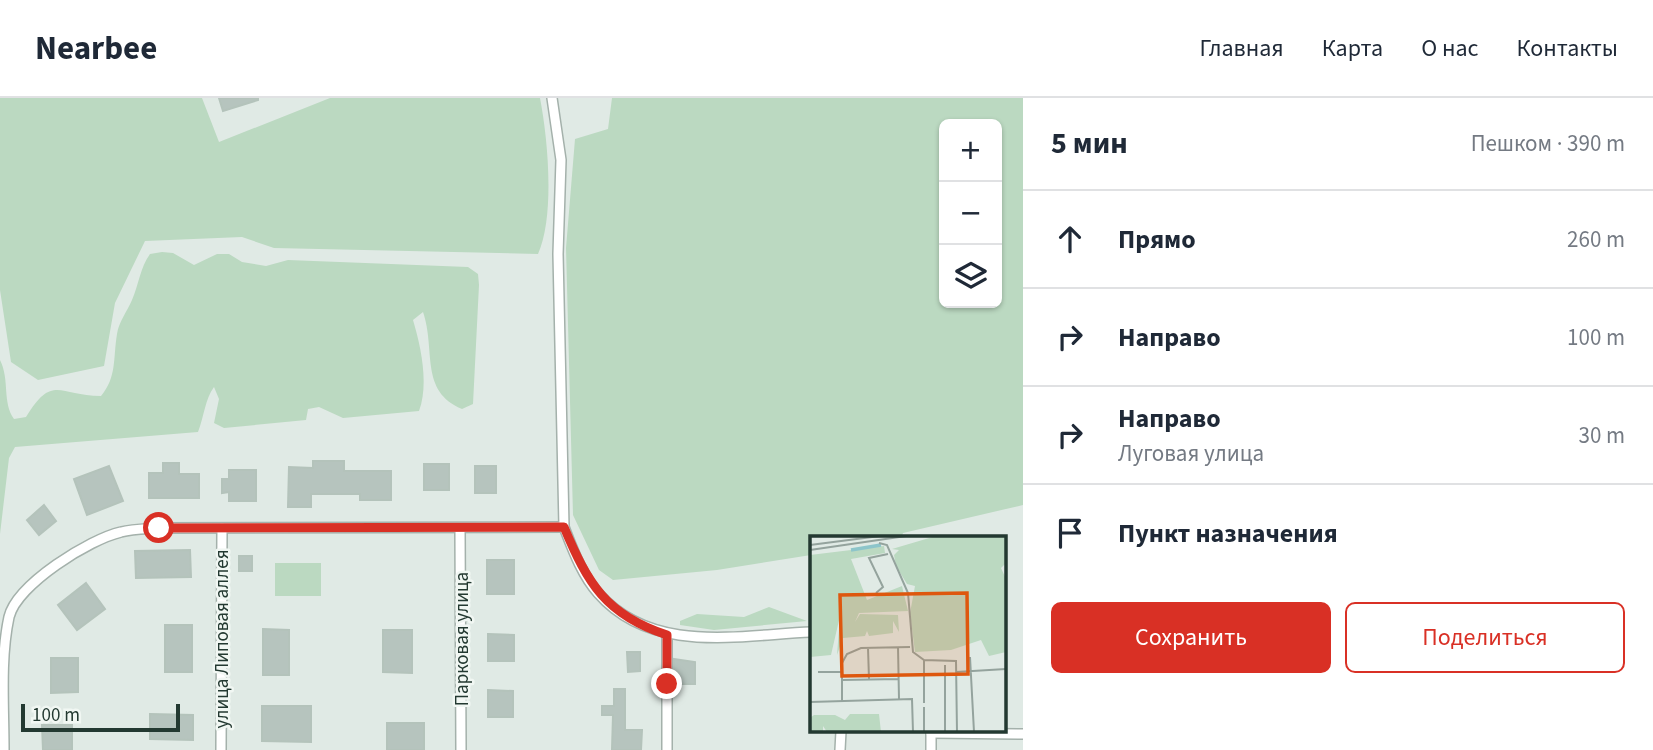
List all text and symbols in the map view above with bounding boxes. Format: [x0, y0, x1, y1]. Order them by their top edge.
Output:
text: Nearbee [35, 25, 157, 72]
text: Главная [1199, 31, 1284, 66]
text: Карта [1322, 31, 1383, 66]
text: О нас [1421, 31, 1478, 66]
text: Контакты [1516, 31, 1618, 66]
map controls [939, 119, 1002, 308]
button: + [939, 119, 1002, 182]
text: 5 мин [1051, 122, 1128, 165]
text: Пешком · 390 m [1471, 127, 1625, 160]
button: − [939, 182, 1002, 245]
icon: ahead [1051, 220, 1089, 258]
text: Прямо [1118, 221, 1196, 258]
text: 260 m [1567, 223, 1625, 256]
button: layers [939, 245, 1002, 308]
icon: right [1051, 318, 1089, 356]
text: Направо [1118, 319, 1221, 356]
text: 100 m [1567, 321, 1625, 354]
text: Направо [1118, 400, 1221, 437]
icon: right [1051, 416, 1089, 454]
text: 30 m [1578, 419, 1625, 452]
text: Луговая улица [1118, 437, 1264, 470]
route start [143, 512, 174, 543]
icon: arrive [1051, 514, 1089, 552]
text: Пункт назначения [1118, 515, 1338, 552]
inset map [810, 536, 1006, 732]
street label: улица Липовая аллея [209, 550, 236, 728]
street label: Парковая улица [449, 572, 476, 706]
button: Сохранить [1051, 602, 1331, 673]
button: Поделиться [1345, 602, 1625, 673]
route end [651, 668, 682, 699]
scale bar [21, 701, 180, 733]
text: 100 m [32, 702, 80, 729]

